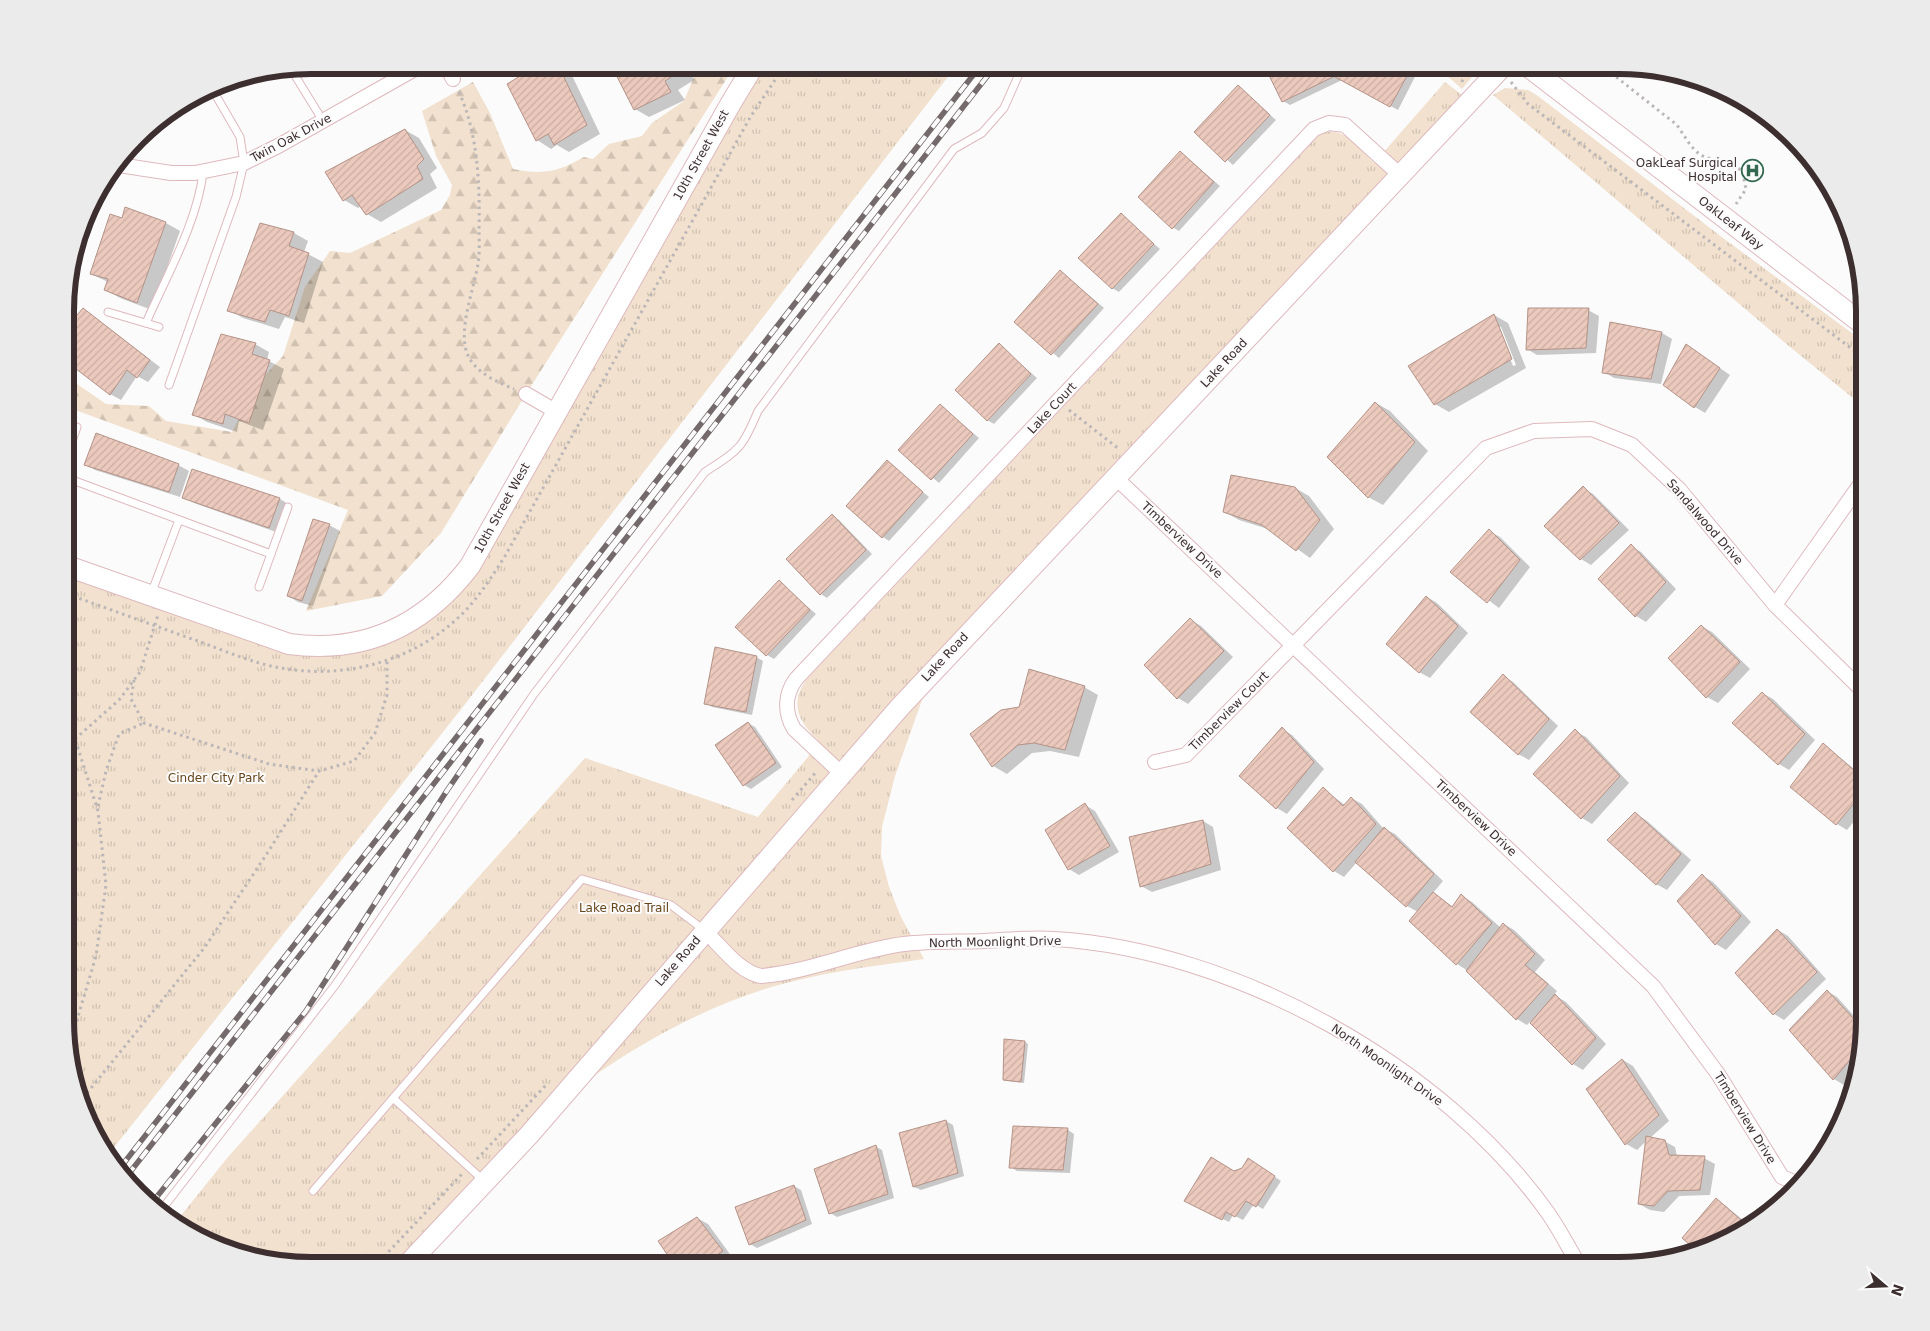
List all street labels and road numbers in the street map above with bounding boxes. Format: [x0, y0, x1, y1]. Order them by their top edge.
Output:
street label: 10th Street West [670, 107, 732, 203]
street label: Twin Oak Drive [247, 111, 334, 166]
street label: OakLeaf Way [1696, 193, 1766, 253]
street label: Lake Road [1198, 336, 1250, 390]
street label: Lake Court [1025, 379, 1079, 436]
street label: 10th Street West [471, 460, 533, 556]
street label: Sandalwood Drive [1664, 476, 1746, 568]
street label: Timberview Drive [1138, 498, 1225, 581]
street label: Lake Road [919, 630, 971, 684]
street label: Timberview Court [1186, 668, 1272, 754]
street label: Timberview Drive [1432, 776, 1519, 859]
street label: Lake Road [652, 933, 704, 989]
street label: North Moonlight Drive [929, 934, 1061, 950]
street label: North Moonlight Drive [1329, 1021, 1445, 1109]
street label: Timberview Drive [1711, 1069, 1779, 1166]

